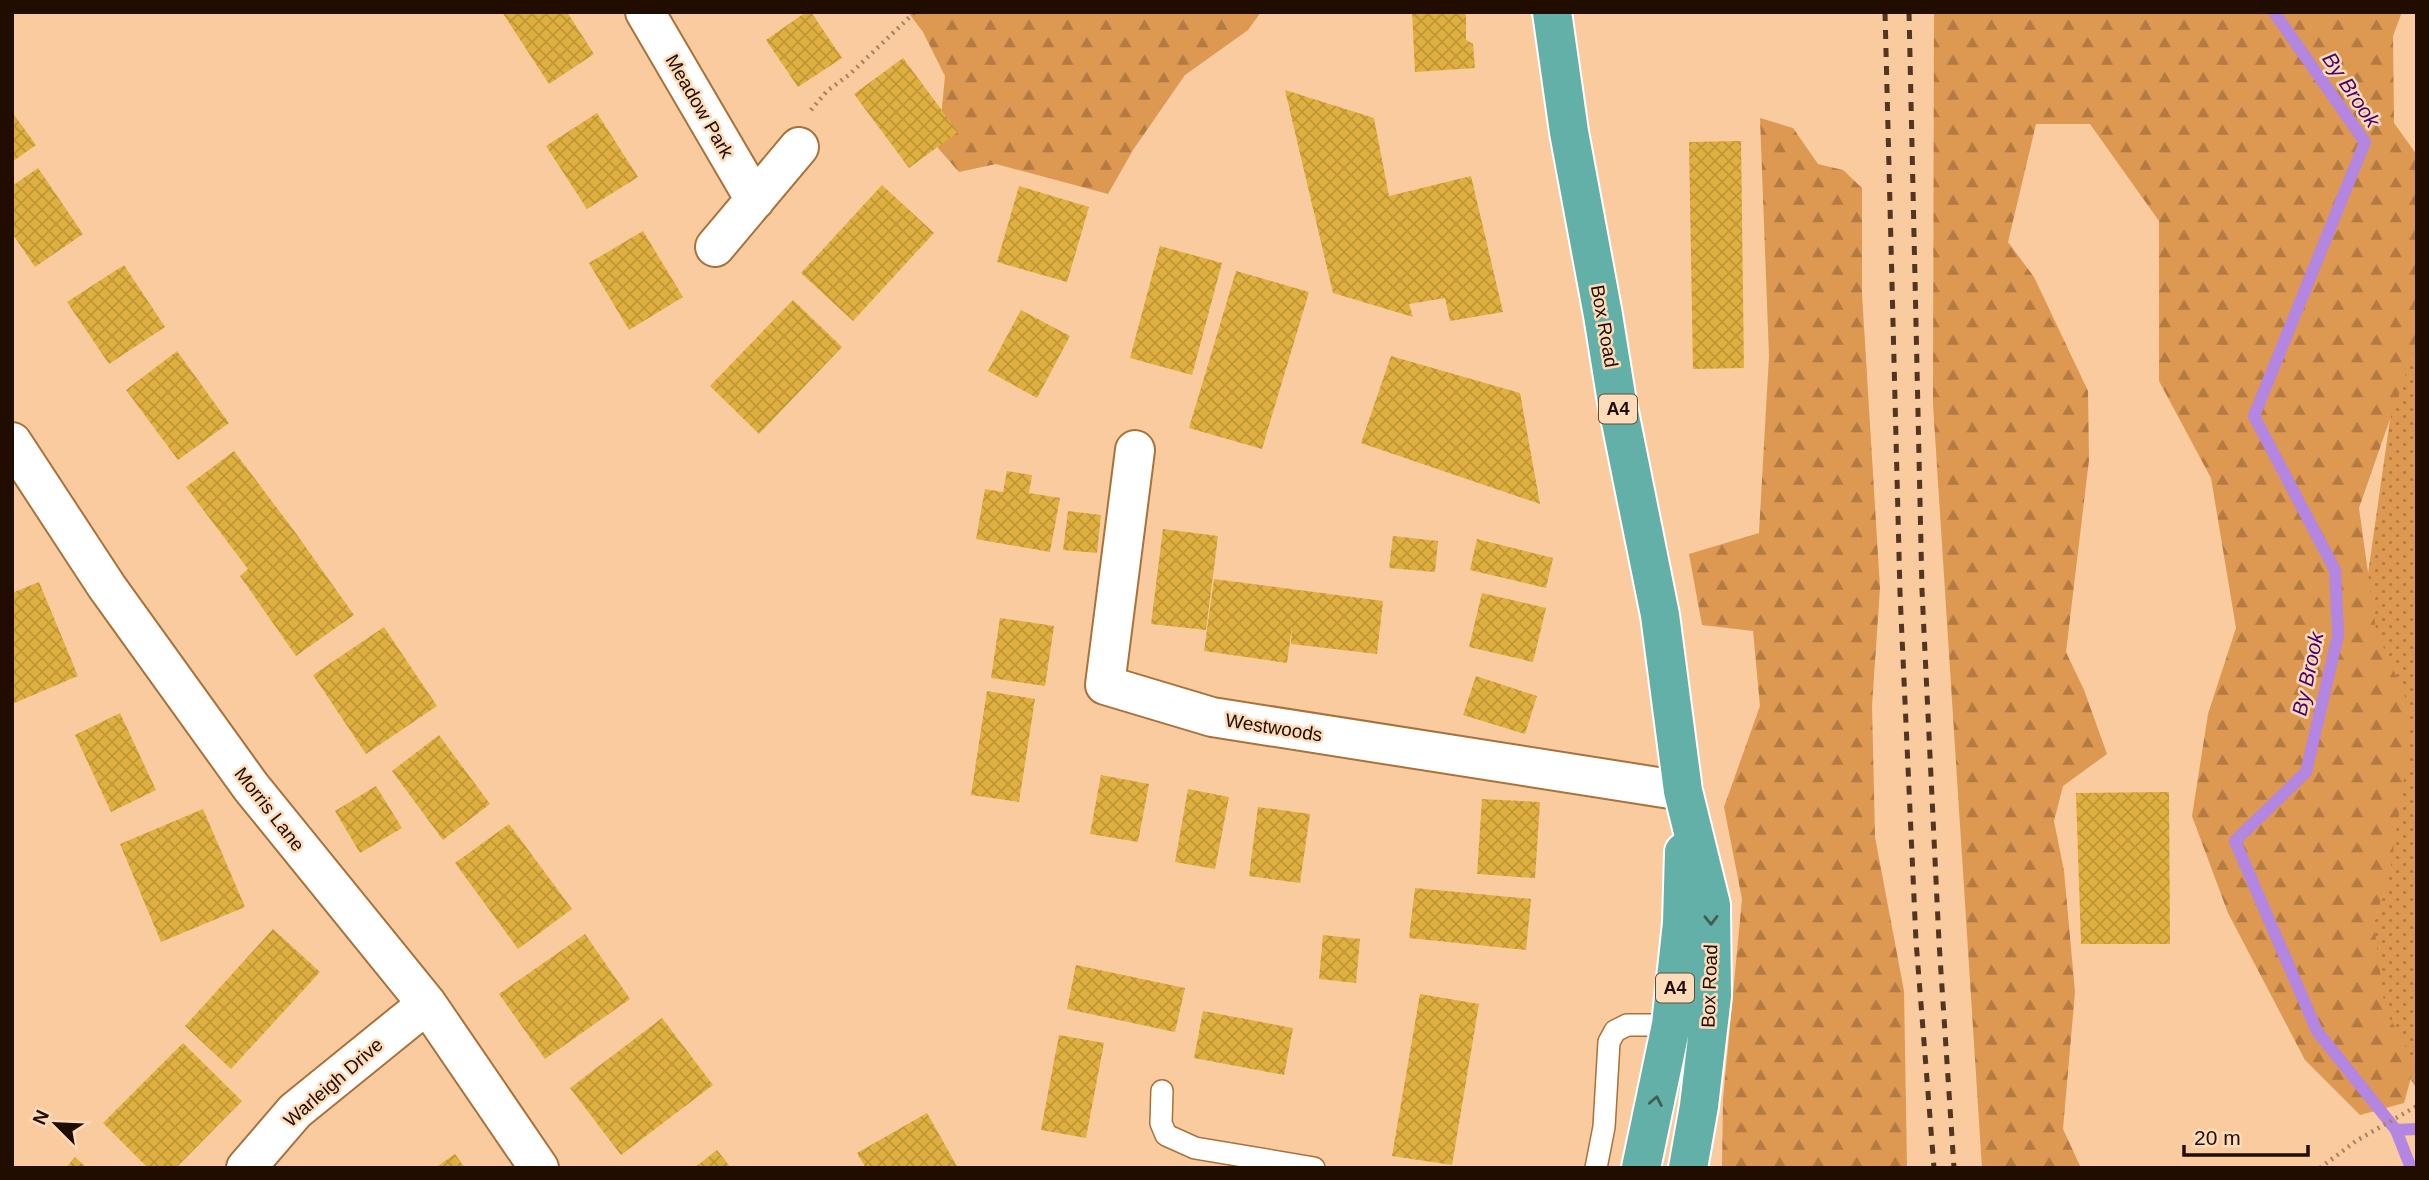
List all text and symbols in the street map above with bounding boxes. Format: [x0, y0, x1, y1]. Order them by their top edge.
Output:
water label: By Brook [2318, 48, 2386, 133]
street label: Meadow Park [661, 51, 738, 162]
street label: Box Road [1587, 283, 1622, 369]
road number: A4 [1599, 394, 1637, 424]
water label: By Brook [2287, 628, 2328, 718]
street label: Westwoods [1224, 709, 1324, 746]
street label: Morris Lane [230, 763, 309, 855]
one-way arrow [1703, 915, 1719, 926]
street label: Box Road [1698, 944, 1721, 1028]
road number: A4 [1656, 973, 1694, 1002]
street label: Warleigh Drive [280, 1034, 387, 1131]
north arrow [21, 1089, 91, 1159]
one-way arrow [1647, 1095, 1662, 1107]
text: N [29, 1107, 53, 1128]
scale bar [2184, 1114, 2308, 1158]
text: 20 m [2194, 1126, 2241, 1149]

